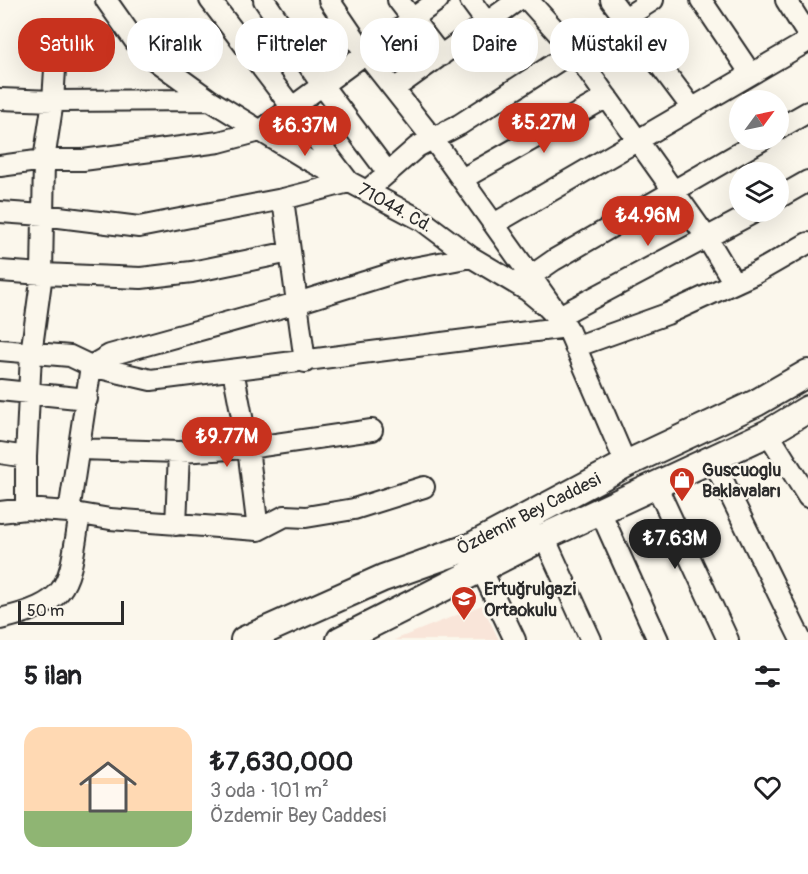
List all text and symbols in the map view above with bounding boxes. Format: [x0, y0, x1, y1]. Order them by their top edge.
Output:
chip: Satılık [18, 18, 115, 72]
chip: Kiralık [127, 18, 223, 72]
chip: Filtreler [235, 18, 348, 72]
chip: Yeni [360, 18, 439, 72]
chip: Daire [451, 18, 538, 72]
chip: Müstakil ev [550, 18, 689, 72]
north arrow [729, 90, 789, 150]
map controls [729, 90, 789, 222]
pin: ₺5.27M [495, 103, 593, 154]
pin: ₺6.37M [256, 106, 354, 157]
text: ₺5.27M [512, 110, 576, 135]
text: ₺6.37M [273, 113, 337, 138]
button: layers [729, 162, 789, 222]
street label: 71044. Cd. [354, 178, 436, 238]
pin: ₺4.96M [599, 196, 697, 247]
text: ₺4.96M [616, 203, 680, 228]
pin: ₺9.77M [178, 417, 276, 468]
text: ₺9.77M [196, 424, 258, 449]
place label: Guscuoglu Baklavaları [702, 459, 781, 503]
shop icon: Guscuoglu Baklavaları [667, 465, 697, 503]
street label: Özdemir Bey Caddesi [453, 468, 605, 560]
pin: ₺7.63M [626, 519, 724, 570]
text: ₺7.63M [643, 526, 707, 551]
place label: Ertuğrulgazi Ortaokulu [484, 578, 576, 622]
school or university icon: Ertuğrulgazi Ortaokulu [449, 584, 479, 622]
scale bar [18, 598, 124, 626]
text: 50 m [27, 601, 64, 621]
text: 5 ilan [24, 660, 82, 692]
icon: filters [751, 660, 784, 693]
text: ₺7,630,000 [210, 746, 353, 778]
icon: home [72, 751, 144, 823]
icon: heart [751, 771, 784, 804]
text: 3 oda · 101 m² [210, 778, 329, 803]
text: Özdemir Bey Caddesi [210, 803, 386, 828]

